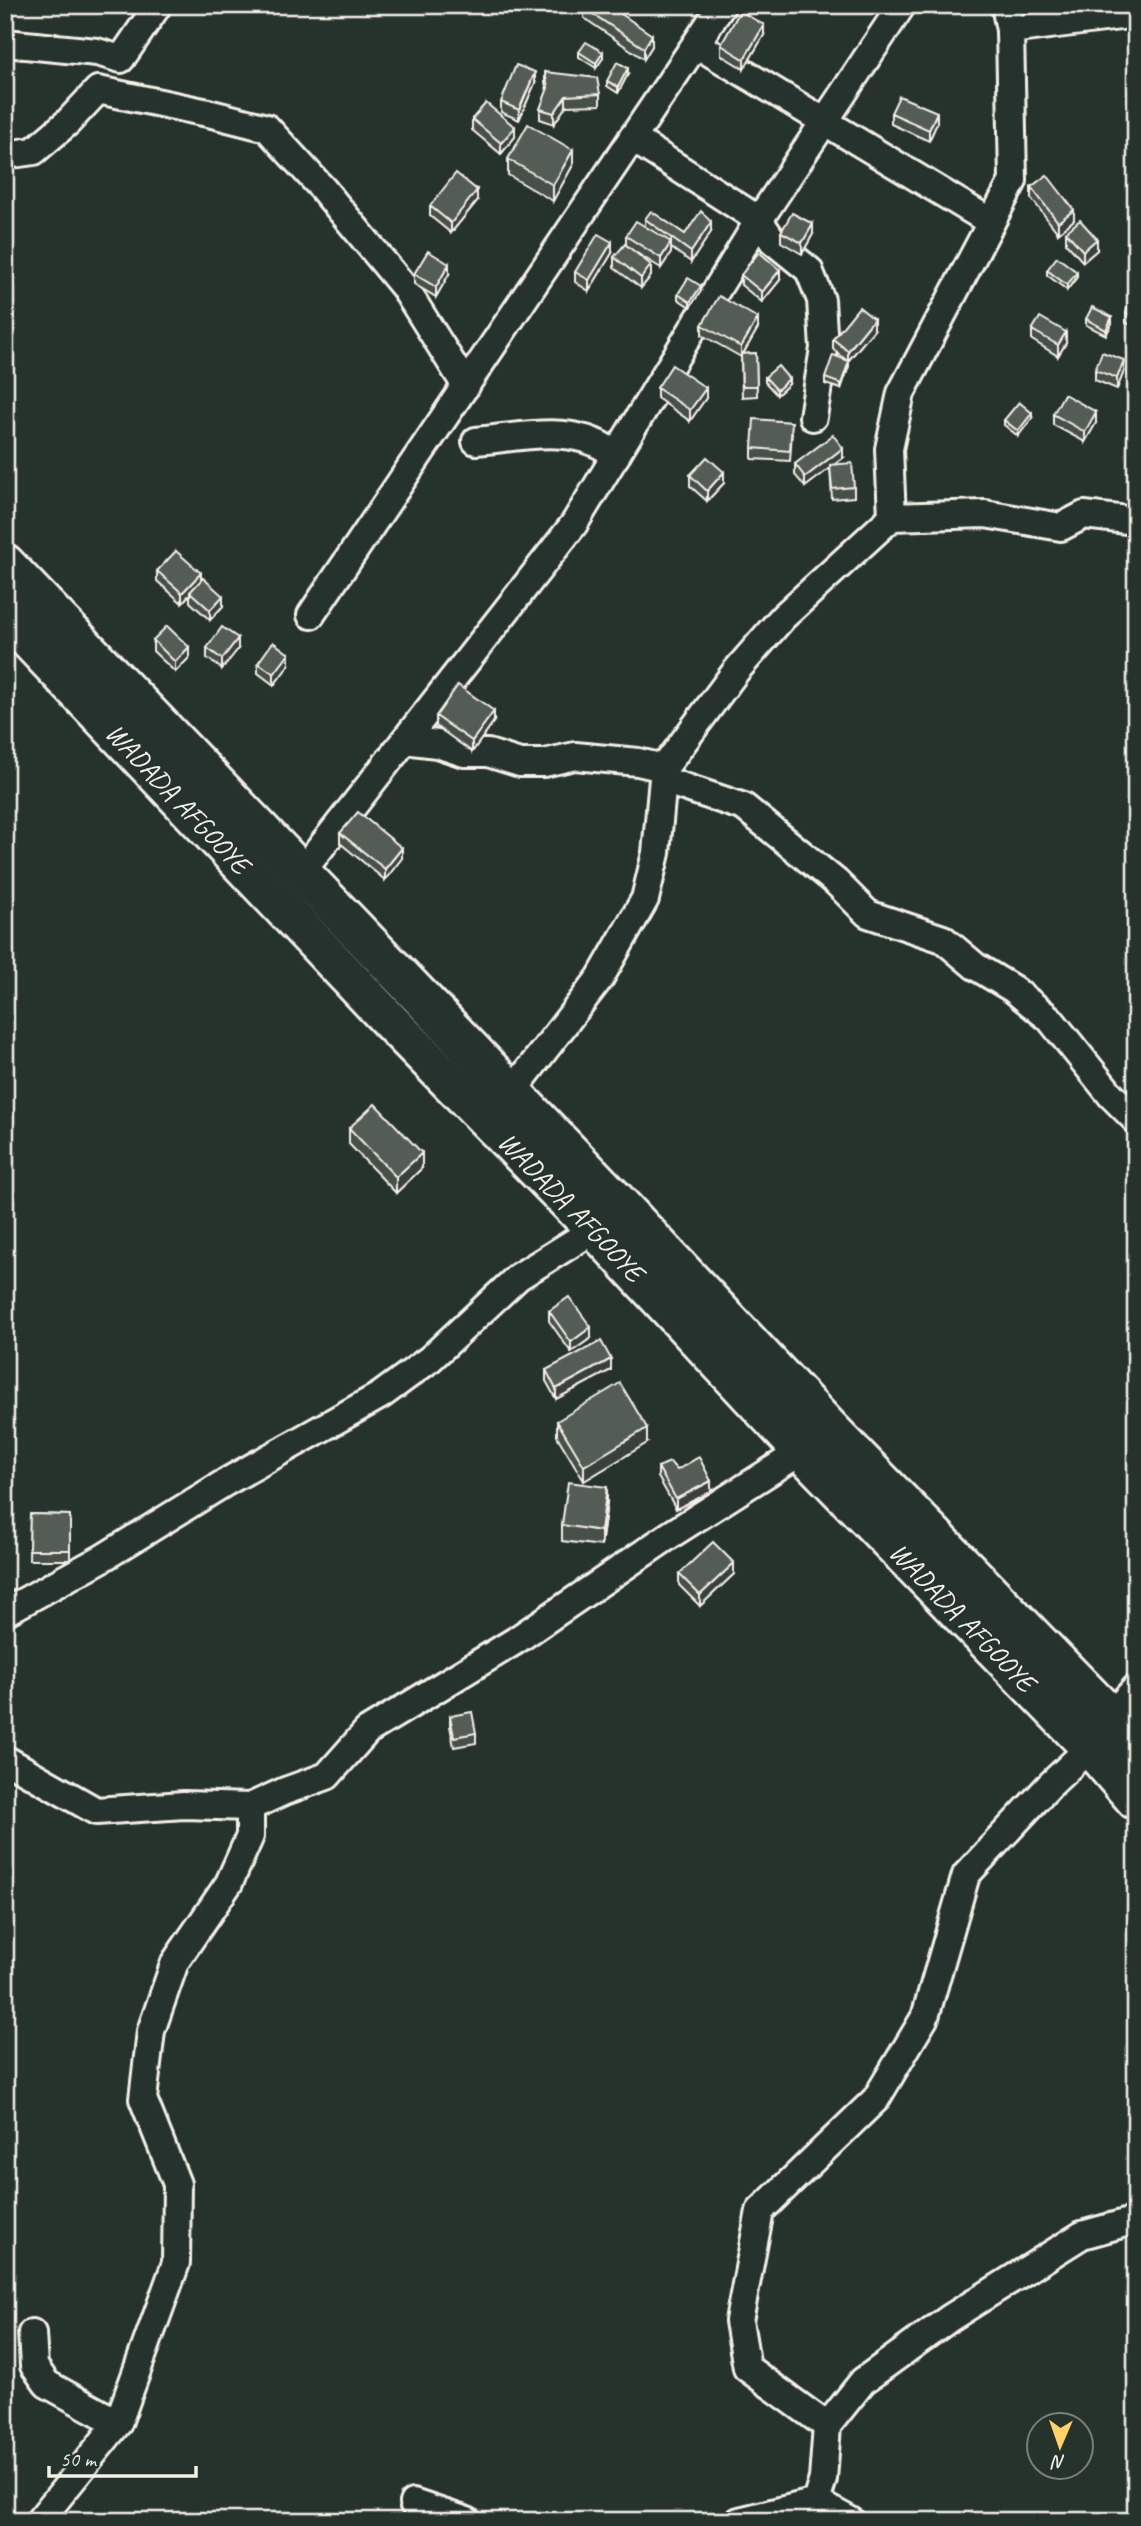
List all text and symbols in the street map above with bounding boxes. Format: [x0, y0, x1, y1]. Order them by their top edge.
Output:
street label: WADADA AFGOOYE [98, 715, 260, 883]
street label: WADADA AFGOOYE [491, 1124, 654, 1291]
street label: WADADA AFGOOYE [882, 1535, 1045, 1701]
north arrow [1026, 2410, 1096, 2480]
scale bar [49, 2435, 196, 2479]
text: 50 m [60, 2446, 98, 2472]
text: N [1050, 2450, 1066, 2474]

